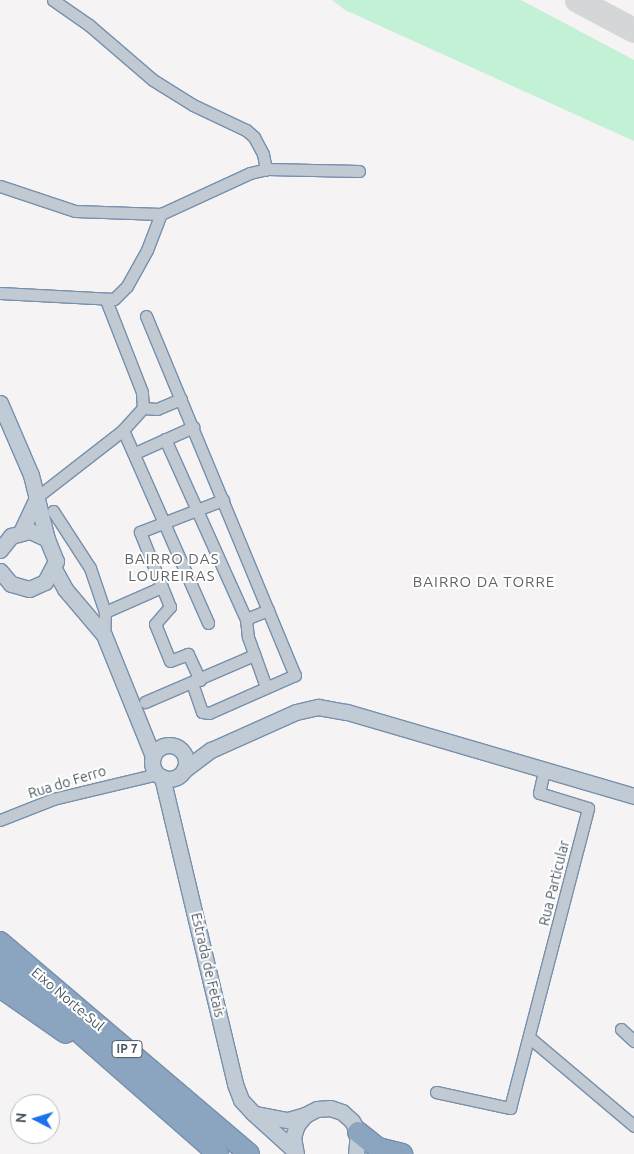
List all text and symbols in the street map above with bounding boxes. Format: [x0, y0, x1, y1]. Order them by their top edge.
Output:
district label: BAIRRO DAS LOUREIRAS [123, 549, 221, 584]
district label: BAIRRO DA TORRE [411, 573, 557, 591]
street label: Rua do Ferro [26, 762, 108, 802]
street label: Rua Particular [535, 839, 573, 927]
street label: Estrada de Fetais [188, 911, 228, 1019]
street label: Eixo Norte-Sul [28, 964, 108, 1034]
road number: IP 7 [111, 1040, 143, 1058]
north arrow [10, 1094, 60, 1144]
text: N [13, 1112, 29, 1124]

